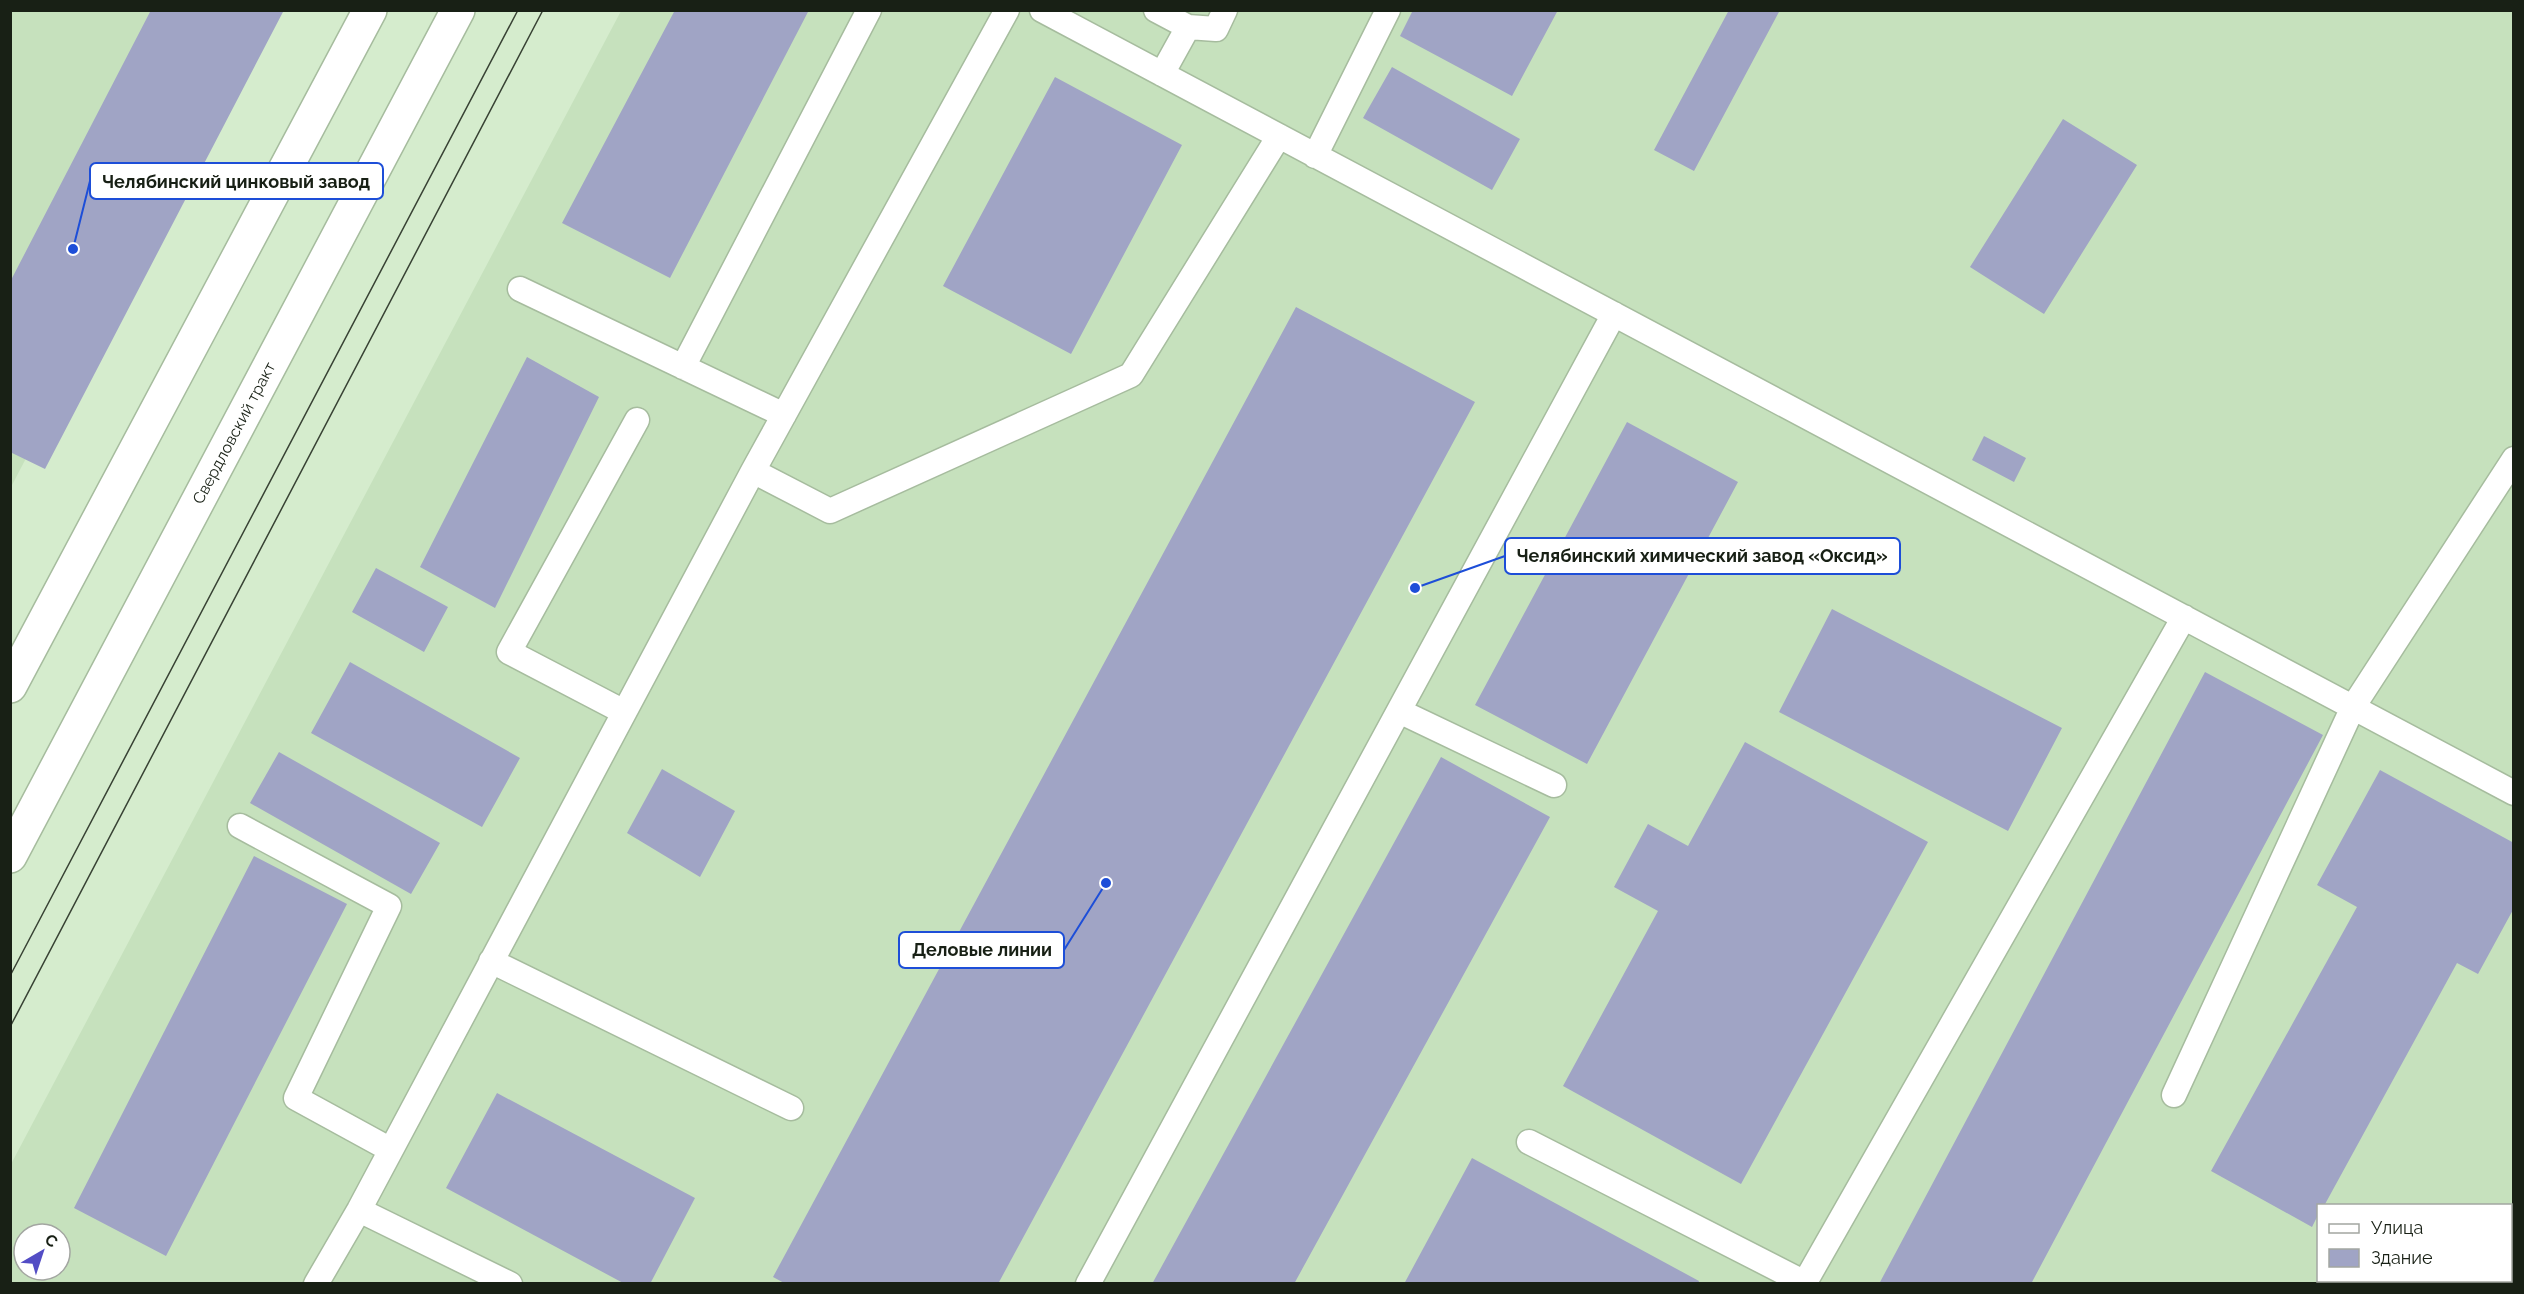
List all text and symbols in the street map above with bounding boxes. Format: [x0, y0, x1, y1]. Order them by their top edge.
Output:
callout: Челябинский цинковый завод [90, 163, 383, 199]
text: Челябинский цинковый завод [102, 171, 370, 192]
street label: Свердловский тракт [189, 359, 280, 507]
callout: Челябинский химический завод «Оксид» [1505, 538, 1900, 574]
text: Челябинский химический завод «Оксид» [1516, 545, 1888, 566]
callout: Деловые линии [899, 932, 1064, 968]
text: Деловые линии [912, 939, 1052, 960]
legend [2317, 1204, 2512, 1282]
text: Улица [2371, 1217, 2423, 1238]
north arrow [12, 1222, 72, 1282]
text: С [41, 1230, 61, 1252]
text: Здание [2371, 1247, 2433, 1268]

